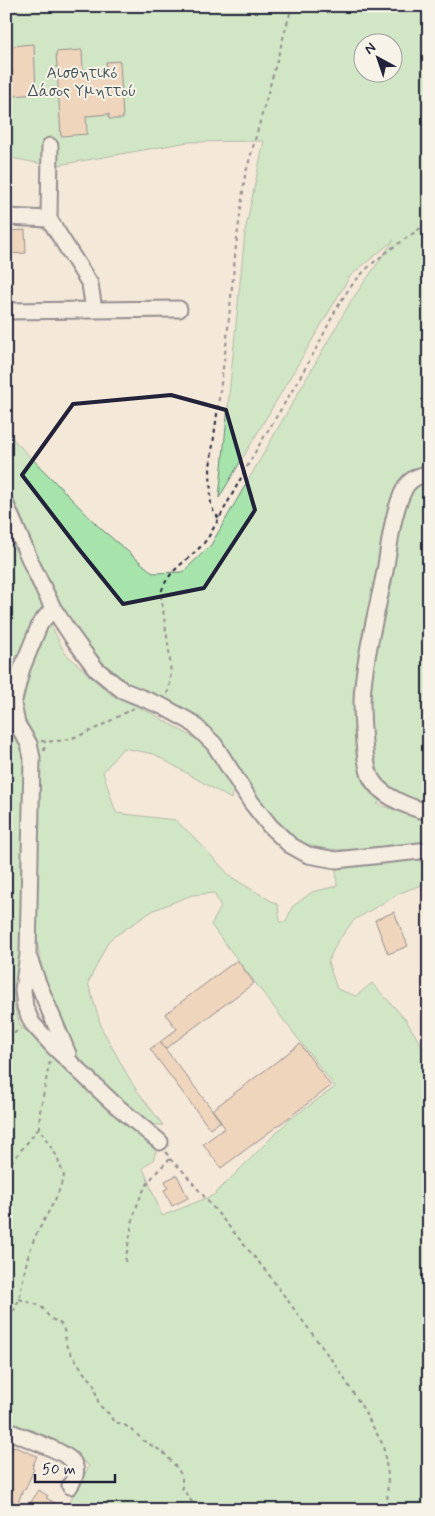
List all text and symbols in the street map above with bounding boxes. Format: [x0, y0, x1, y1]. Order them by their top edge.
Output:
north arrow [352, 32, 402, 82]
text: N [361, 39, 380, 59]
park label: Αισθητικό Δάσος Υμηττού [28, 63, 136, 102]
scale bar [35, 1451, 115, 1483]
text: 50 m [42, 1460, 76, 1480]

